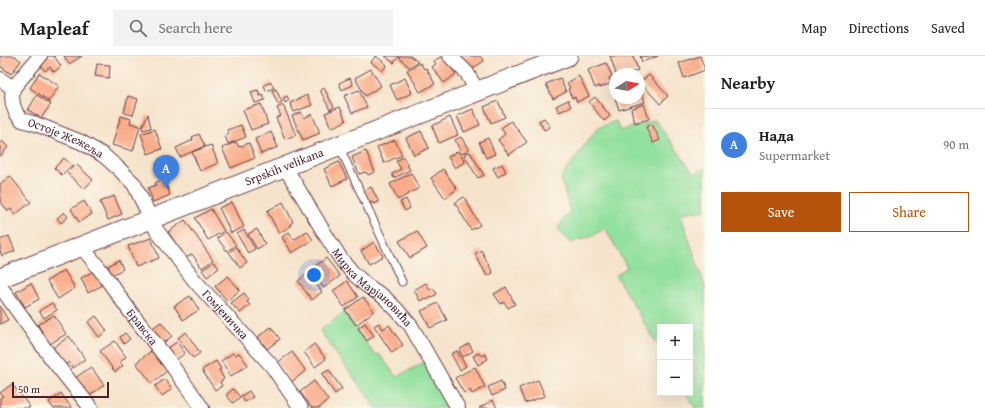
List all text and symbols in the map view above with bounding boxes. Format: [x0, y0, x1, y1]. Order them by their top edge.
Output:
search box [113, 10, 393, 46]
text: Mapleaf [20, 14, 89, 42]
icon: search [127, 17, 149, 39]
text: Search here [159, 17, 233, 38]
text: Map [801, 18, 827, 38]
text: Directions [849, 18, 909, 38]
text: Saved [931, 18, 965, 38]
north arrow [609, 68, 645, 104]
text: Nearby [721, 70, 775, 95]
street label: Остоје Жежеља [26, 113, 107, 162]
text: Нада [759, 125, 794, 146]
text: A [730, 135, 738, 154]
text: 90 m [943, 135, 969, 154]
street label: Srpskih velikana [242, 143, 326, 190]
text: Supermarket [759, 146, 830, 165]
pin: A [153, 155, 179, 188]
button: Save [721, 192, 841, 232]
button: Share [849, 192, 969, 232]
street label: Мирка Марјановића [328, 245, 417, 330]
your location [304, 265, 324, 285]
street label: Гомјеничка [199, 285, 253, 343]
street label: Бравска [123, 305, 162, 349]
map controls [657, 324, 693, 396]
button: + [657, 324, 693, 360]
button: − [657, 360, 693, 396]
scale bar [12, 380, 109, 399]
text: 50 m [18, 381, 40, 397]

